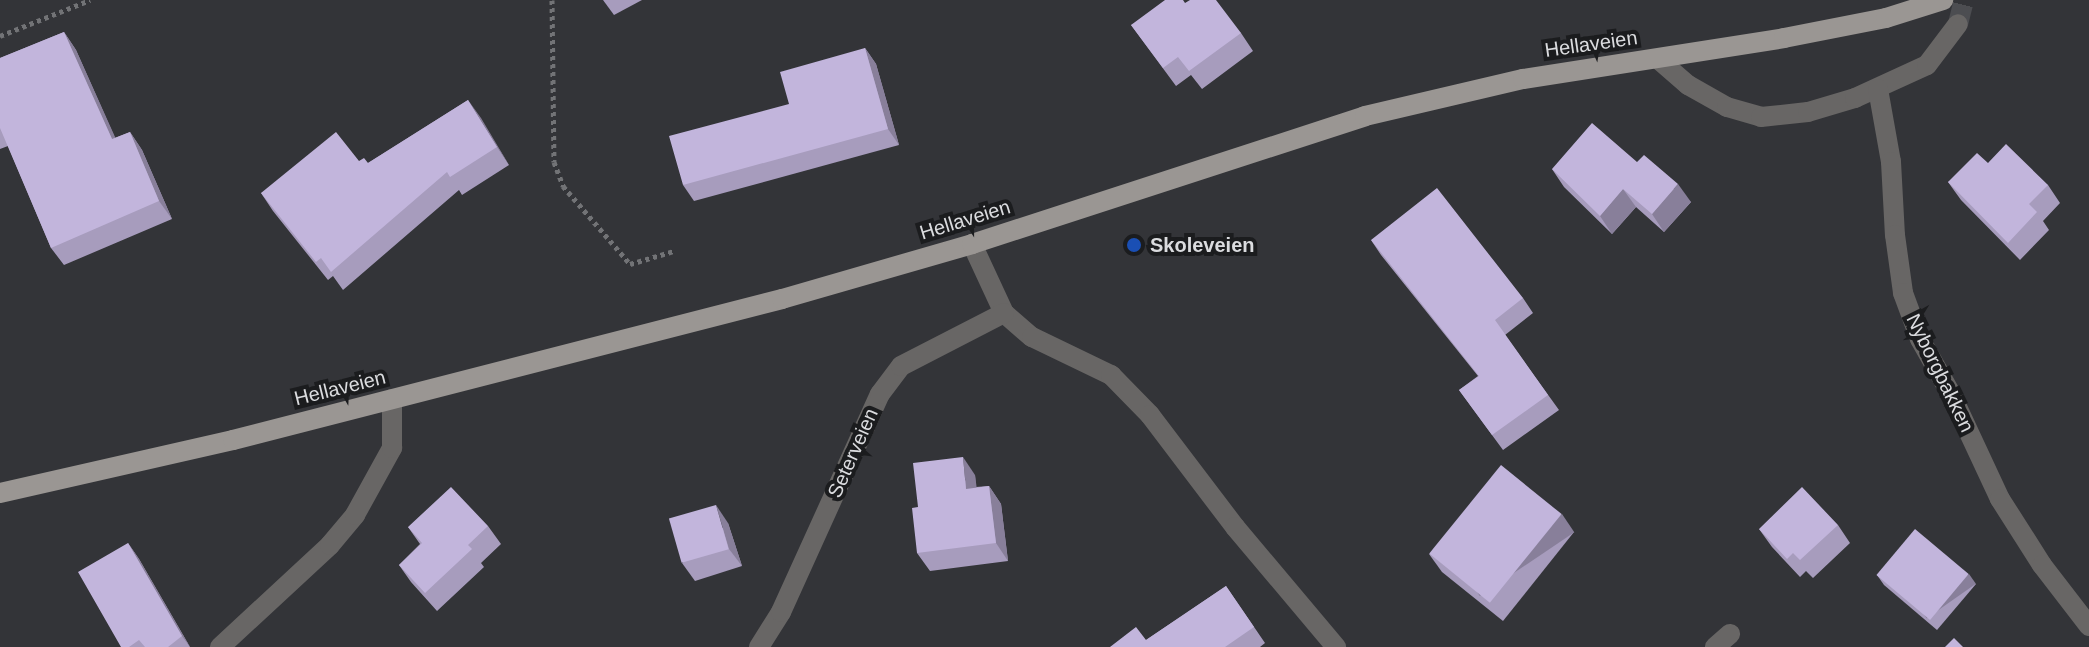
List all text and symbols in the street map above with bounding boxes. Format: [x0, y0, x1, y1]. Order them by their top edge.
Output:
street label: Hellaveien [1543, 26, 1639, 62]
street label: Hellaveien [917, 195, 1013, 245]
place label: Skoleveien [1150, 233, 1255, 257]
marker: Skoleveien [1125, 236, 1143, 254]
street label: Nyborgbakken [1901, 310, 1979, 436]
street label: Hellaveien [292, 365, 388, 411]
street label: Seterveien [823, 404, 883, 502]

